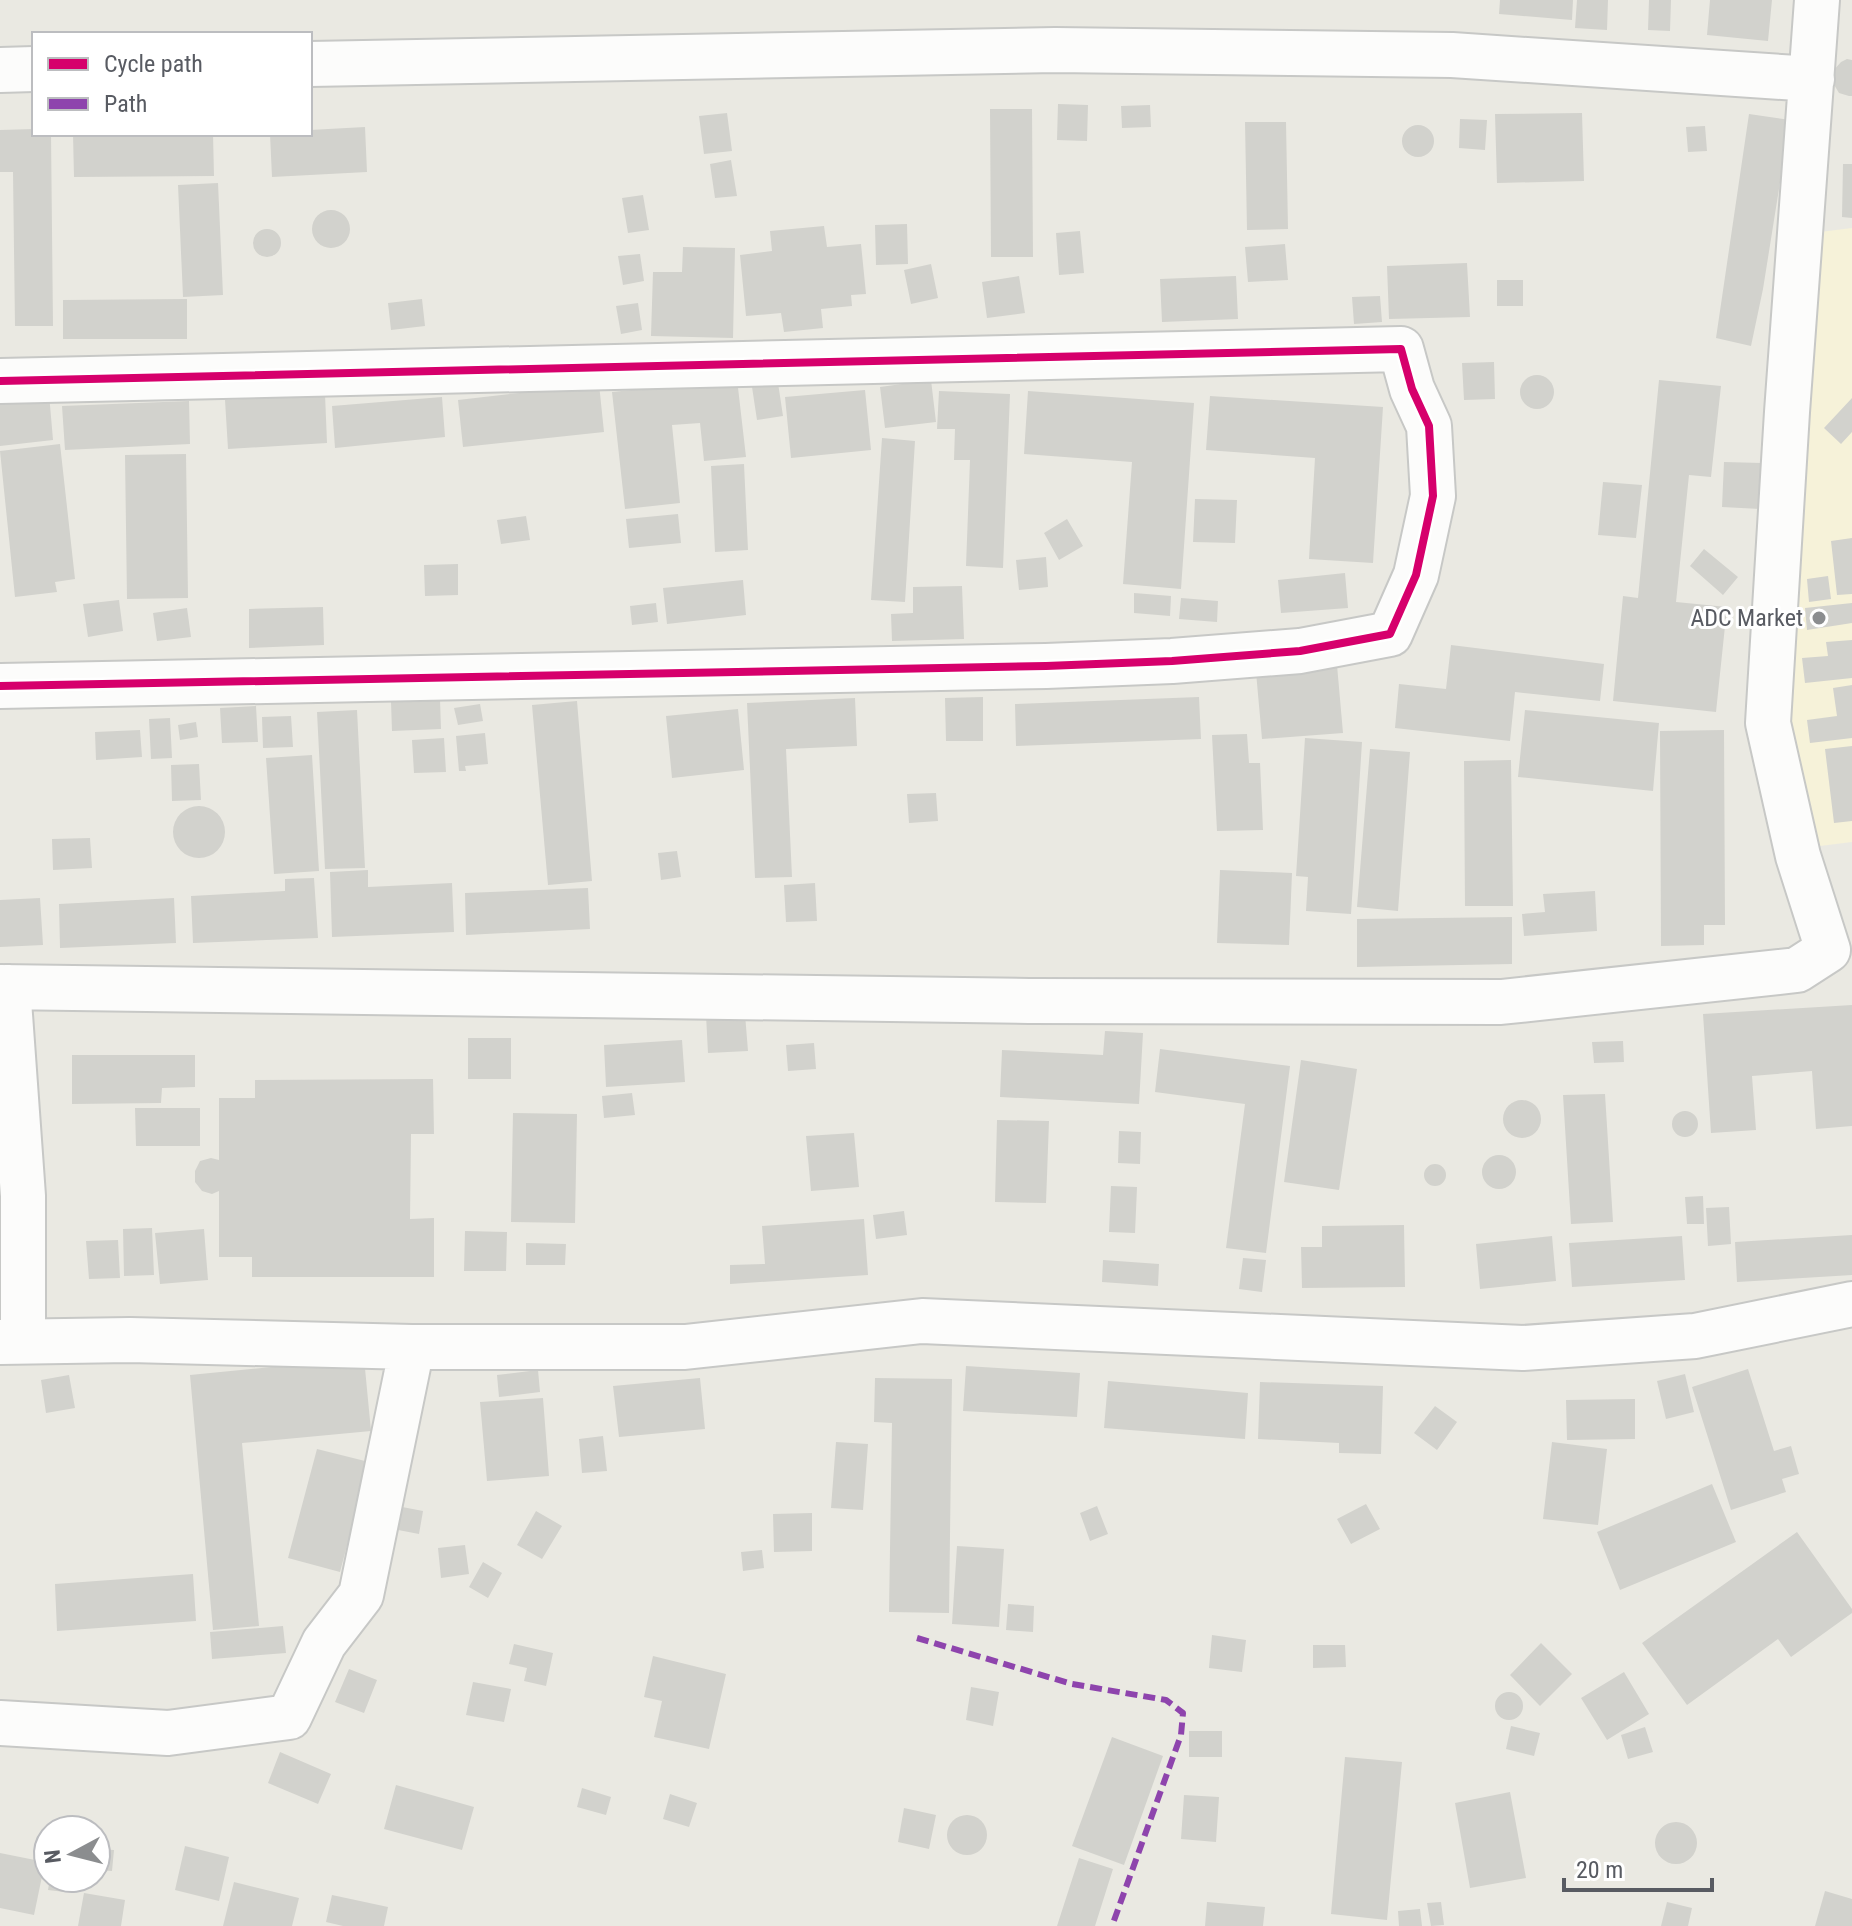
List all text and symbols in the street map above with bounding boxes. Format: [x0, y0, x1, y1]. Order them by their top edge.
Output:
legend [32, 32, 312, 136]
text: Cycle path [104, 50, 203, 78]
text: Path [104, 90, 147, 118]
place label: ADC Market [1690, 604, 1803, 632]
marker: ADC Market [1810, 609, 1828, 627]
north arrow [32, 1814, 112, 1894]
scale bar [1564, 1842, 1712, 1892]
text: N [39, 1848, 66, 1865]
text: 20 m [1576, 1856, 1623, 1884]

